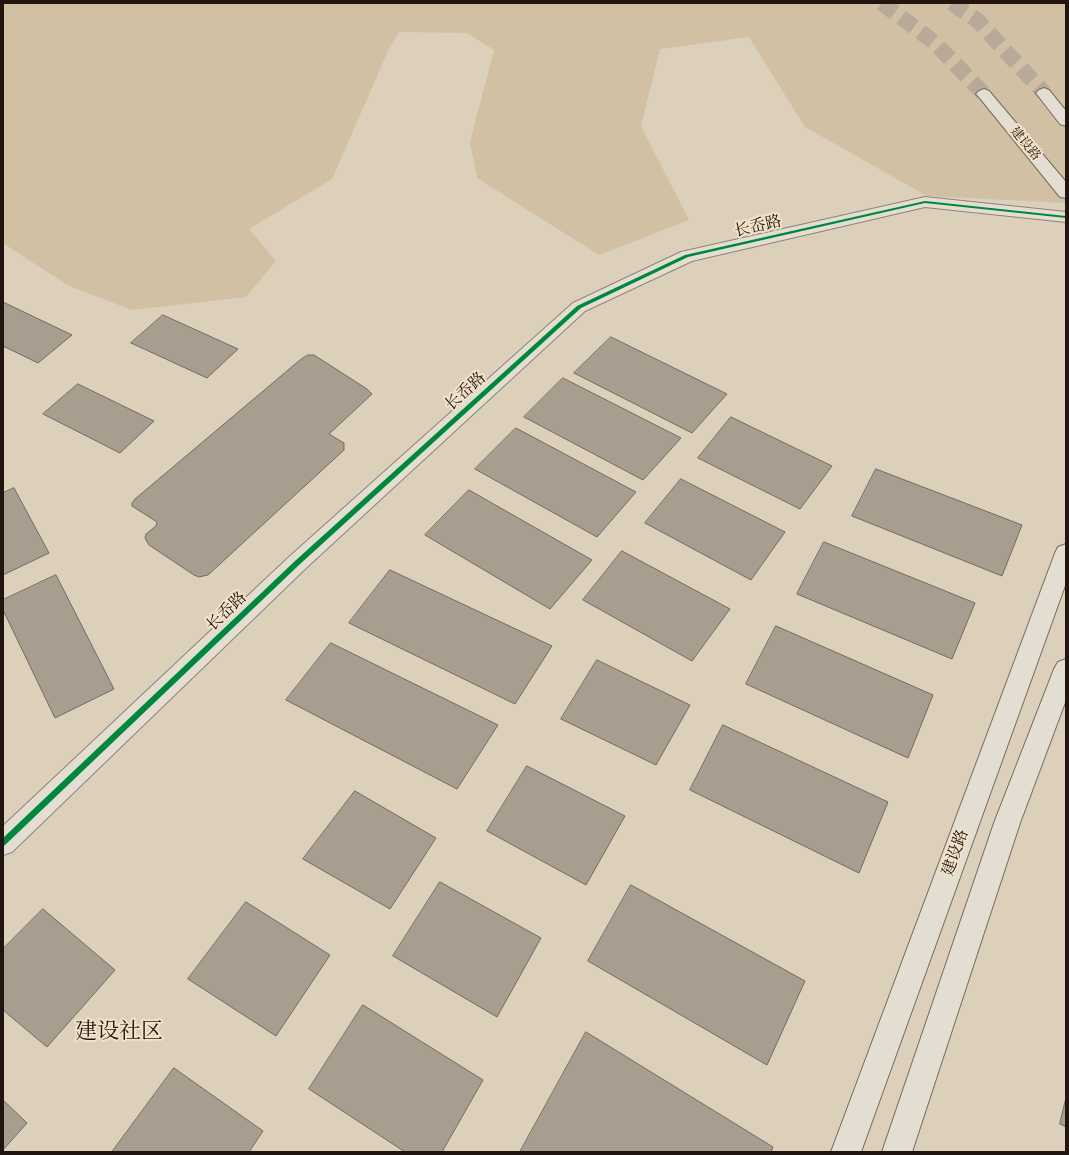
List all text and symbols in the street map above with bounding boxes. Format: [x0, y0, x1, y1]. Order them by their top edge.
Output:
street label: 建设路 [1006, 124, 1044, 164]
street label: 长岙路 [732, 212, 784, 242]
street label: 长岙路 [442, 369, 490, 415]
street label: 长岙路 [203, 588, 251, 636]
street label: 建设路 [939, 827, 973, 879]
district label: 建设社区 [75, 1020, 163, 1046]

